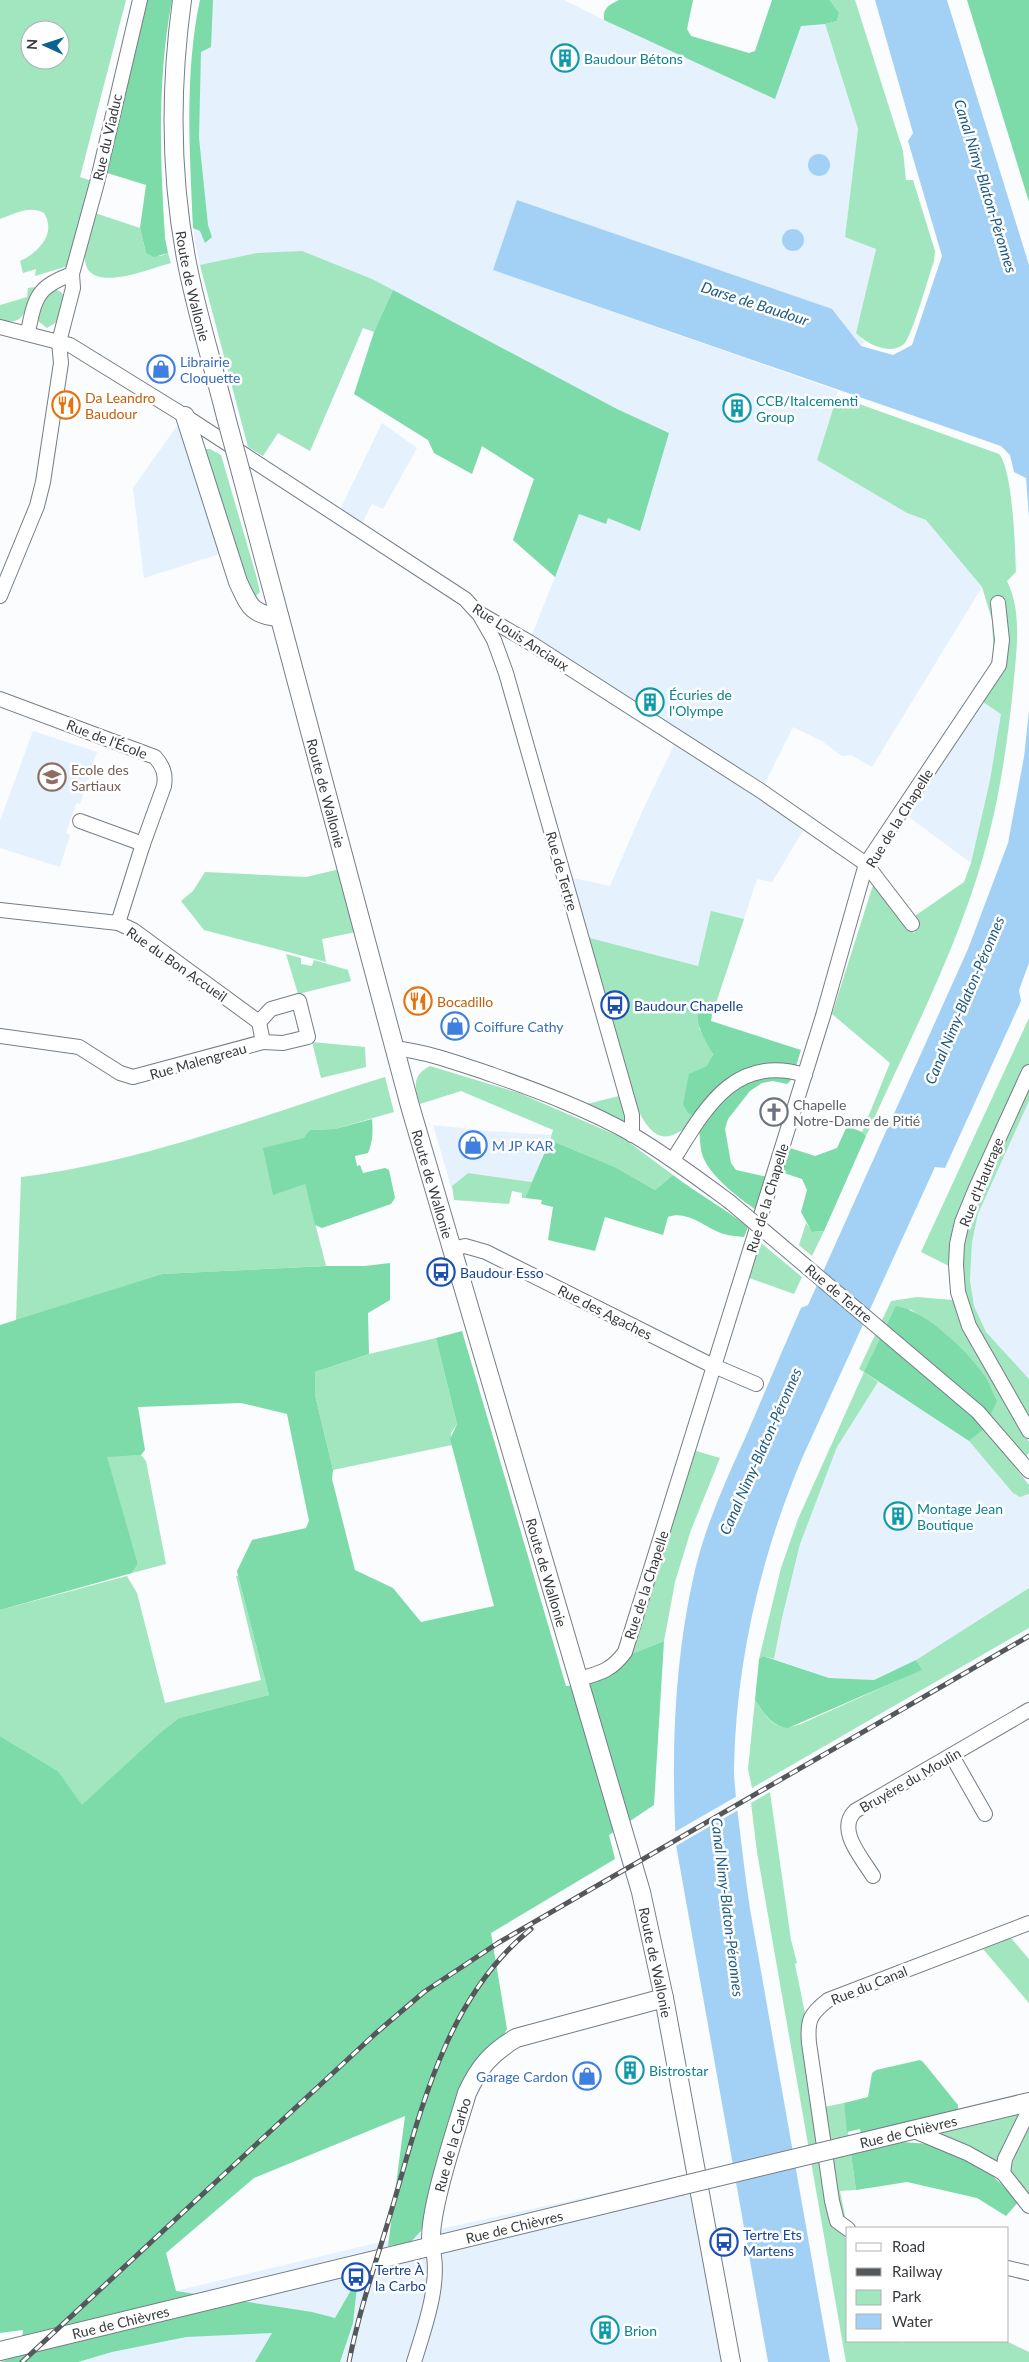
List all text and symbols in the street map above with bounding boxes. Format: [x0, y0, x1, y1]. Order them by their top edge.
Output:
north arrow [20, 20, 70, 70]
text: N [23, 38, 40, 50]
building icon: Baudour Bétons [550, 43, 580, 73]
place label: Baudour Bétons [584, 50, 683, 67]
street label: Rue du Viaduc [89, 92, 125, 182]
water label: Canal Nimy-Blaton-Péronnes [951, 97, 1021, 275]
street label: Route de Wallonie [173, 230, 214, 343]
water label: Darse de Baudour [699, 277, 812, 329]
place label: Librairie Cloquette [180, 353, 241, 386]
shop icon: Librairie Cloquette [146, 354, 176, 384]
place label: Da Leandro Baudour [85, 389, 155, 422]
restaurant icon: Da Leandro Baudour [51, 390, 81, 420]
place label: CCB/Italcementi Group [756, 392, 858, 425]
building icon: CCB/Italcementi Group [722, 393, 752, 423]
street label: Rue Louis Anciaux [470, 600, 572, 674]
place label: Écuries de l'Olympe [669, 686, 732, 719]
building icon: Écuries de l'Olympe [635, 687, 665, 717]
street label: Rue de l'École [64, 716, 150, 762]
street label: Route de Wallonie [304, 736, 349, 850]
place label: Ecole des Sartiaux [71, 761, 129, 794]
school or university icon: Ecole des Sartiaux [37, 762, 67, 792]
street label: Rue de la Chapelle [862, 765, 936, 871]
street label: Rue de Tertre [543, 829, 581, 913]
water label: Canal Nimy-Blaton-Péronnes [920, 913, 1008, 1087]
street label: Rue du Bon Accueil [124, 923, 230, 1005]
restaurant icon: Bocadillo [403, 986, 433, 1016]
bus stop icon: Baudour Chapelle [600, 990, 630, 1020]
place label: Bocadillo [437, 993, 493, 1010]
place label: Baudour Chapelle [634, 997, 743, 1014]
shop icon: Coiffure Cathy [440, 1011, 470, 1041]
place label: Coiffure Cathy [474, 1018, 564, 1035]
street label: Rue Malengreau [148, 1039, 248, 1083]
place label: Chapelle Notre-Dame de Pitié [793, 1096, 920, 1129]
church icon: Chapelle Notre-Dame de Pitié [759, 1097, 789, 1127]
street label: Route de Wallonie [409, 1127, 457, 1240]
shop icon: M JP KAR [458, 1130, 488, 1160]
street label: Rue d'Hautrage [955, 1135, 1007, 1229]
place label: M JP KAR [492, 1137, 553, 1154]
street label: Rue de la Chapelle [742, 1141, 792, 1255]
bus stop icon: Baudour Esso [426, 1257, 456, 1287]
street label: Rue de Tertre [802, 1260, 876, 1326]
place label: Baudour Esso [460, 1264, 544, 1281]
street label: Rue des Agaches [555, 1281, 655, 1343]
water label: Canal Nimy-Blaton-Péronnes [715, 1365, 805, 1537]
place label: Montage Jean Boutique [917, 1500, 1003, 1533]
building icon: Montage Jean Boutique [883, 1501, 913, 1531]
street label: Route de Wallonie [523, 1516, 571, 1629]
street label: Rue de la Chapelle [620, 1528, 672, 1642]
street label: Bruyère du Moulin [856, 1744, 964, 1816]
water label: Canal Nimy-Blaton-Péronnes [708, 1816, 748, 1998]
street label: Route de Wallonie [636, 1905, 676, 2019]
street label: Rue du Canal [828, 1962, 910, 2008]
building icon: Bistrostar [615, 2055, 645, 2085]
shop icon: Garage Cardon [572, 2061, 602, 2091]
place label: Bistrostar [649, 2062, 708, 2079]
place label: Garage Cardon [476, 2068, 568, 2085]
street label: Rue de la Carbo [430, 2095, 474, 2194]
street label: Rue de Chièvres [858, 2111, 958, 2151]
street label: Rue de Chièvres [464, 2206, 564, 2246]
place label: Tertre Ets Martens [743, 2226, 802, 2259]
bus stop icon: Tertre Ets Martens [709, 2227, 739, 2257]
legend [846, 2227, 1009, 2342]
text: Road [892, 2237, 925, 2255]
place label: Tertre À la Carbo [375, 2261, 426, 2294]
bus stop icon: Tertre À la Carbo [341, 2262, 371, 2292]
text: Railway [892, 2262, 943, 2280]
text: Park [892, 2287, 922, 2305]
street label: Rue de Chièvres [70, 2302, 171, 2342]
text: Water [892, 2312, 933, 2330]
building icon: Brion [590, 2315, 620, 2345]
place label: Brion [624, 2322, 657, 2339]

